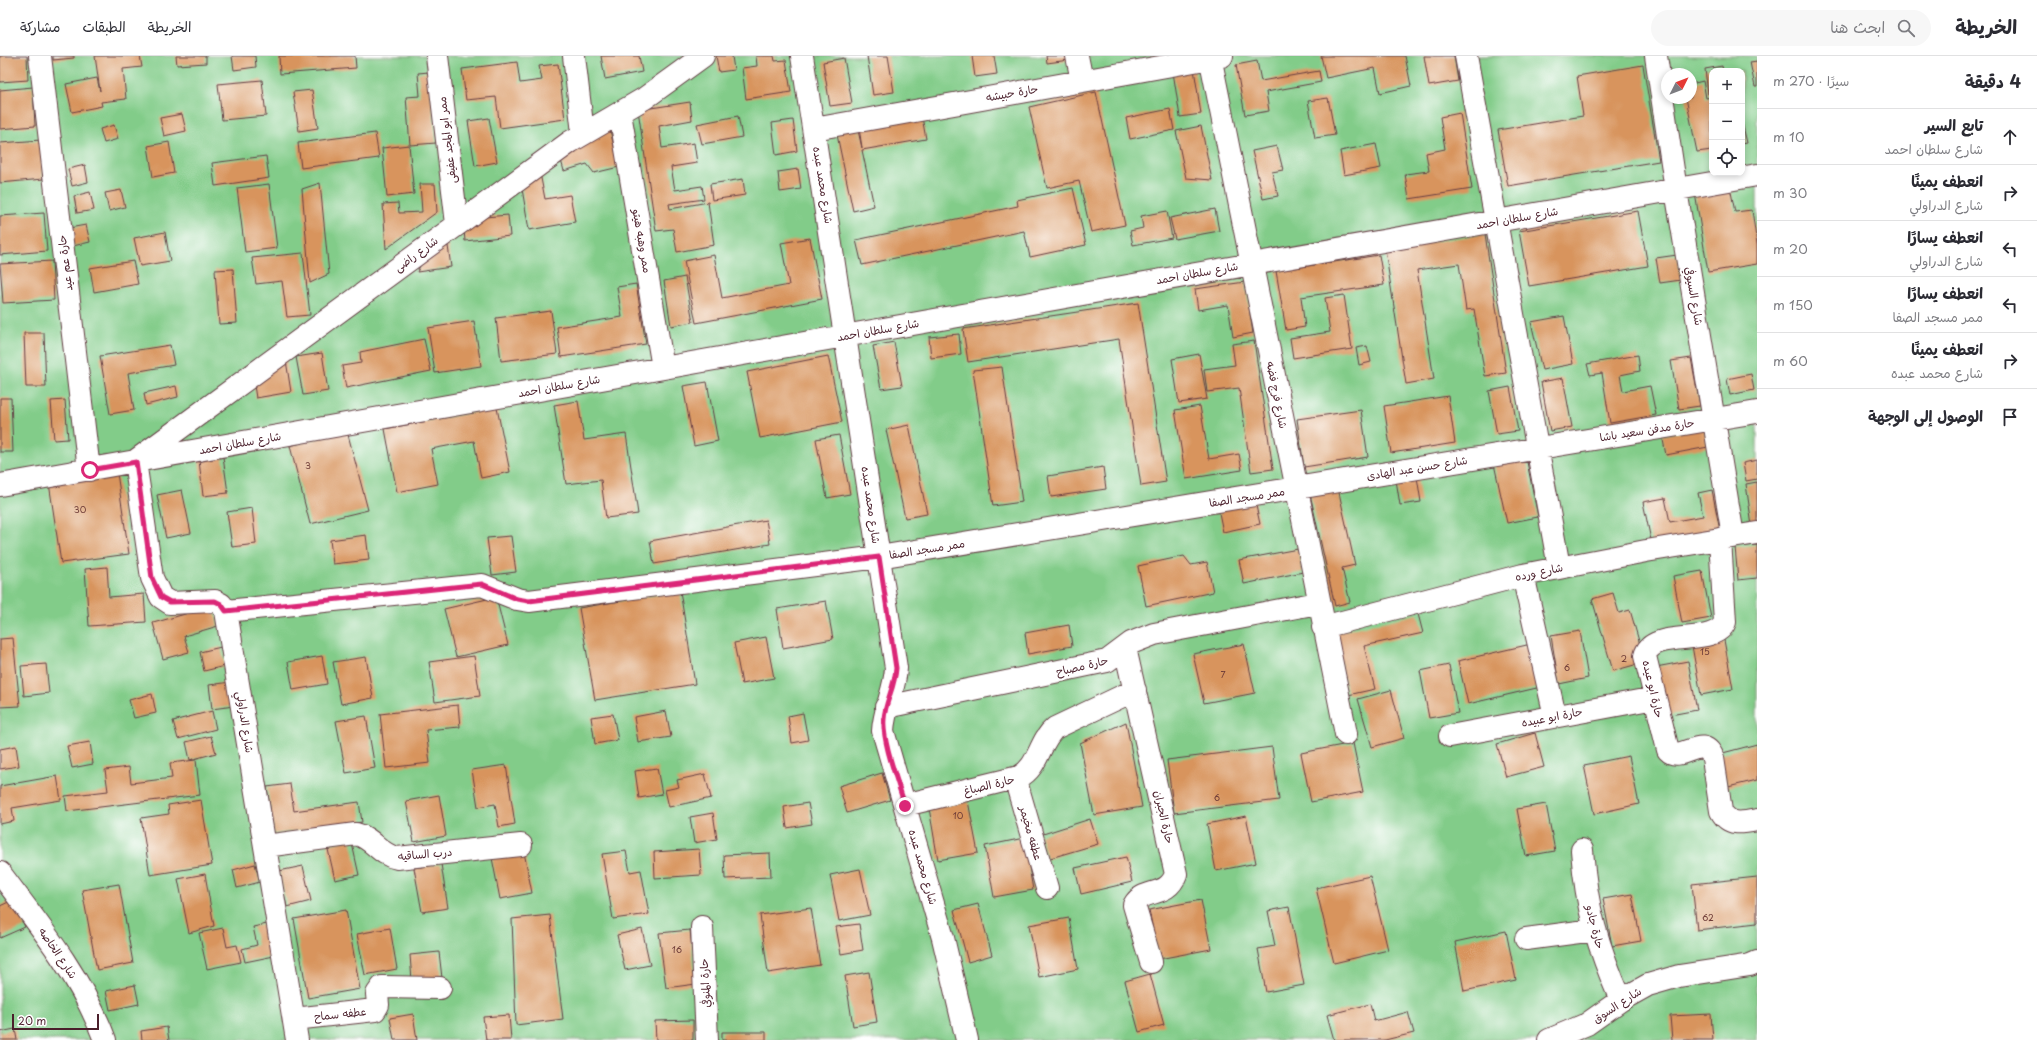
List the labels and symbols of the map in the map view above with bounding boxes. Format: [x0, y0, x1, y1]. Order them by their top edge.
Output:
north arrow [1661, 68, 1697, 104]
street label: حارة حبيشه [984, 80, 1039, 105]
street label: ممر ابو المجد عفيفى [433, 96, 460, 185]
street label: شارع محمد عبده [808, 145, 838, 225]
street label: شارع سلطان احمد [1474, 202, 1560, 234]
street label: ممر وهبه هيتو [628, 207, 656, 274]
street label: شارع راضى [390, 232, 442, 276]
street label: حارة عم عيد [53, 234, 77, 292]
street label: شارع سلطان احمد [1154, 257, 1240, 289]
street label: شارع السيوفي [1680, 265, 1708, 327]
street label: شارع سلطان احمد [835, 314, 921, 346]
street label: شارع فرج فضه [1262, 360, 1292, 430]
street label: شارع سلطان احمد [516, 370, 602, 402]
street label: حارة مدفن سعيد باشا [1598, 414, 1696, 445]
street label: شارع سلطان احمد [197, 427, 283, 459]
street label: شارع حسن عبد الهادى [1365, 451, 1469, 485]
house number: 3 [305, 458, 311, 472]
route start [81, 461, 99, 479]
street label: شارع محمد عبده [857, 465, 885, 545]
street label: ممر مسجد الصفا [1208, 482, 1286, 511]
house number: 30 [74, 502, 87, 516]
street label: ممر مسجد الصفا [888, 534, 966, 563]
street label: شارع ورده [1513, 558, 1565, 586]
house number: 15 [1700, 644, 1710, 658]
street label: حارة مصباح [1054, 651, 1110, 680]
house number: 2 [1621, 651, 1627, 665]
street label: حارة ابو عيده [1639, 658, 1668, 719]
house number: 6 [1564, 660, 1570, 674]
house number: 7 [1220, 667, 1226, 681]
street label: شارع الدراولي [229, 690, 259, 754]
street label: حارة ابو عبيده [1520, 702, 1584, 731]
street label: حارة الصباغ [961, 770, 1017, 800]
street label: حارة الجبران [1150, 789, 1179, 845]
house number: 6 [1214, 790, 1220, 804]
route end [896, 797, 914, 815]
street label: عطفه مخيمر [1015, 803, 1047, 862]
house number: 10 [953, 808, 964, 822]
street label: شارع محمد عبده [904, 827, 942, 907]
street label: درب الساقيه [397, 843, 453, 864]
street label: حارة جادو [1582, 902, 1609, 951]
house number: 62 [1702, 910, 1714, 924]
street label: شارع الخاصه [34, 924, 82, 982]
house number: 16 [672, 942, 682, 956]
street label: حارة المنوفي [695, 958, 714, 1008]
street label: شارع السوق [1589, 982, 1645, 1028]
street label: عطفه سماح [313, 1002, 367, 1025]
scale bar [12, 1012, 99, 1031]

